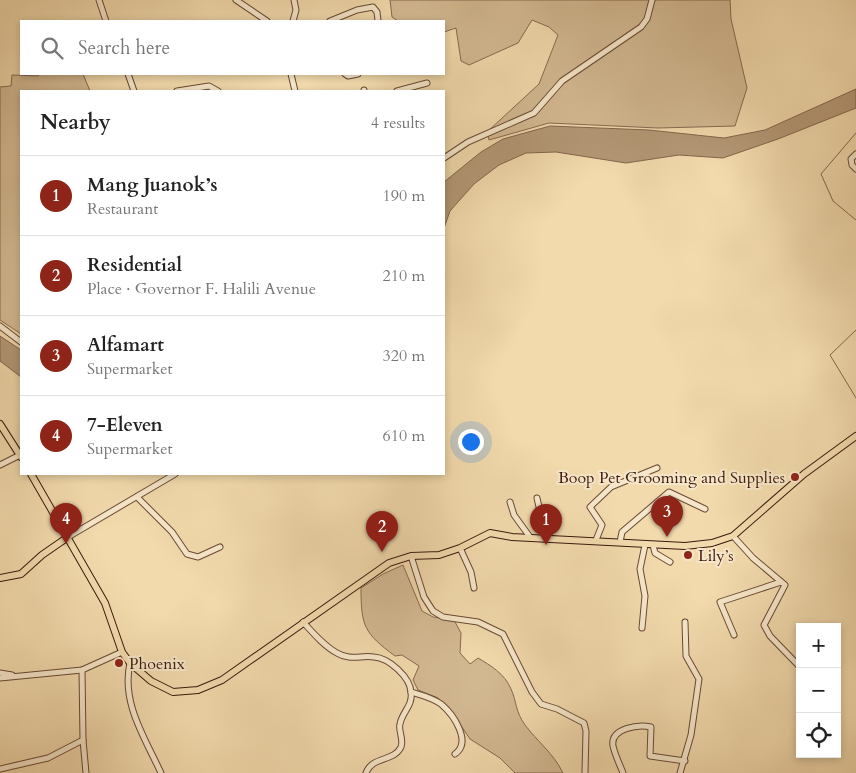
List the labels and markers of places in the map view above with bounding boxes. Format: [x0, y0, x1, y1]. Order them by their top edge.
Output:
place label: Boop Pet Grooming and Supplies [558, 467, 785, 489]
marker: Boop Pet Grooming and Supplies [789, 471, 801, 483]
pin: 3 [651, 496, 683, 537]
pin: 4 [50, 503, 82, 544]
pin: 1 [530, 504, 562, 545]
pin: 2 [366, 511, 398, 552]
place label: Lily’s [698, 545, 734, 567]
marker: Lily’s [682, 549, 694, 561]
place label: Phoenix [129, 653, 185, 675]
marker: Phoenix [113, 657, 125, 669]

